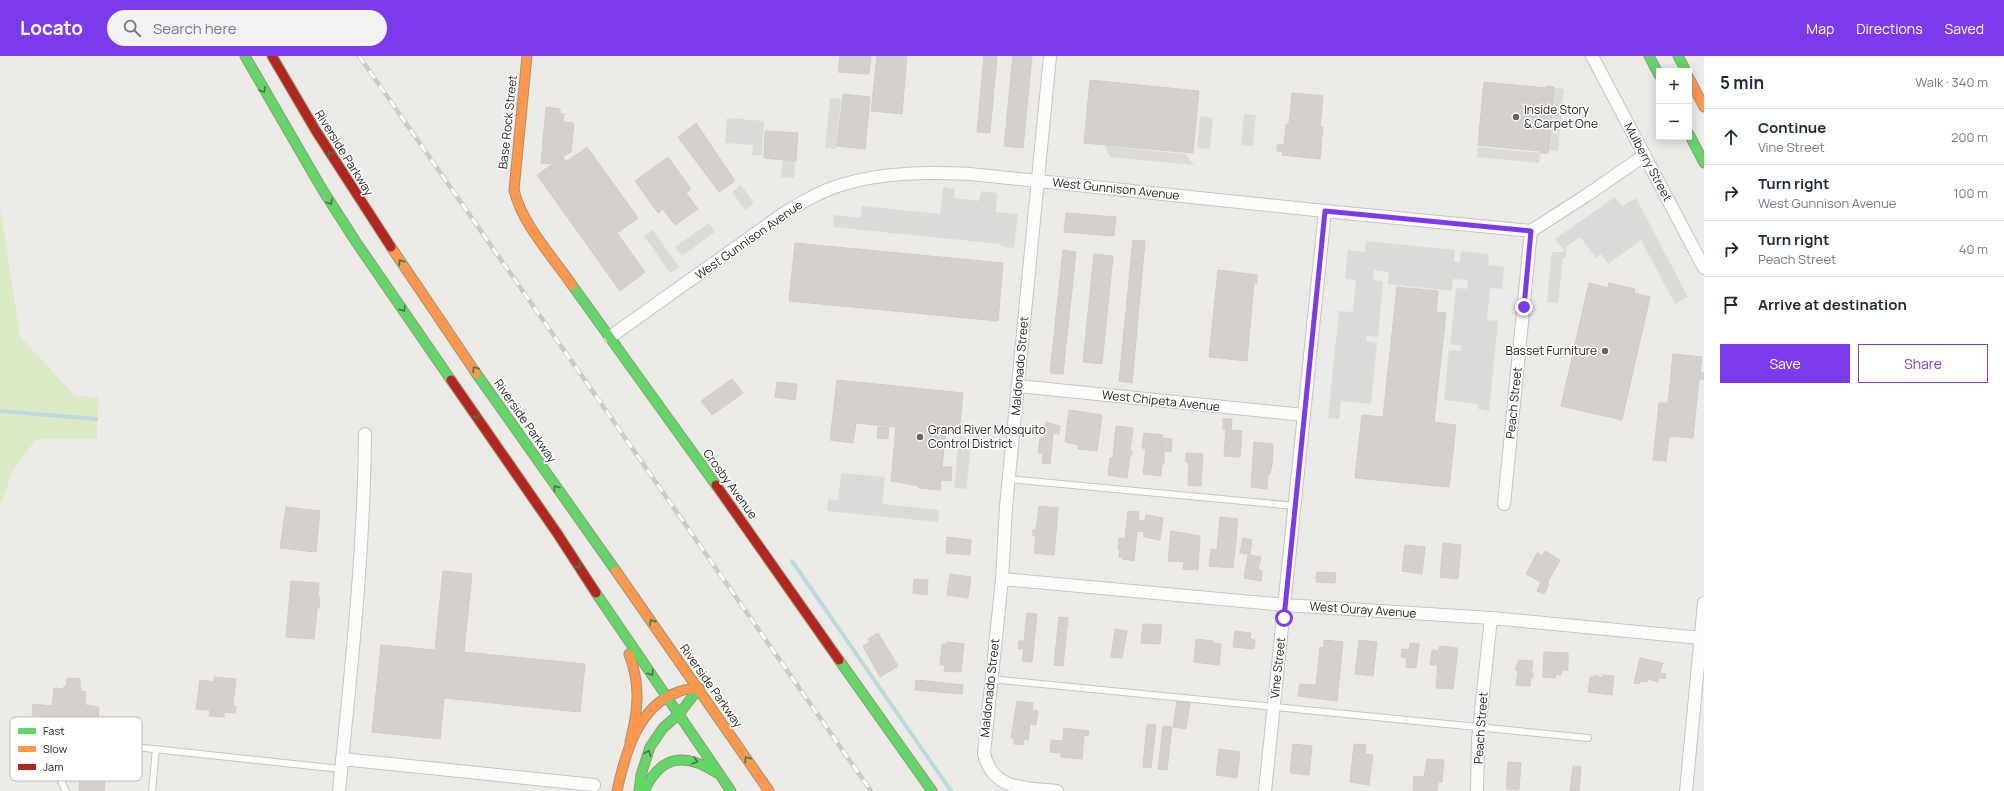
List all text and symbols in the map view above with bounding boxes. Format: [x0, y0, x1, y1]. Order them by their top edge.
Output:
search box [107, 10, 387, 46]
text: Locato [20, 15, 83, 41]
icon: search [121, 17, 143, 39]
text: Search here [153, 18, 236, 39]
text: Map [1806, 19, 1834, 38]
text: Directions [1856, 19, 1923, 38]
text: Saved [1945, 19, 1984, 38]
map controls [1656, 68, 1692, 140]
button: + [1656, 68, 1692, 104]
text: 5 min [1720, 71, 1764, 94]
text: Walk · 340 m [1915, 73, 1988, 91]
street label: Base Rock Street [494, 74, 521, 170]
one-way arrow [259, 86, 266, 93]
place label: Inside Story & Carpet One [1524, 101, 1598, 132]
button: − [1656, 104, 1692, 140]
street label: Riverside Parkway [311, 107, 378, 200]
marker: Inside Story & Carpet One [1511, 112, 1521, 122]
text: Continue [1758, 117, 1826, 138]
street label: Mulberry Street [1621, 120, 1676, 204]
icon: ahead [1720, 126, 1742, 148]
text: 200 m [1951, 128, 1988, 146]
text: Vine Street [1758, 138, 1825, 156]
one-way arrow [327, 151, 334, 158]
street label: West Gunnison Avenue [1052, 173, 1180, 204]
text: Turn right [1758, 173, 1829, 194]
icon: right [1720, 182, 1742, 204]
text: 100 m [1953, 184, 1988, 202]
text: West Gunnison Avenue [1758, 194, 1896, 212]
street label: West Gunnison Avenue [692, 196, 806, 283]
one-way arrow [325, 198, 333, 205]
text: Turn right [1758, 229, 1829, 250]
icon: right [1720, 238, 1742, 260]
text: 40 m [1959, 240, 1988, 258]
text: Peach Street [1758, 250, 1836, 268]
one-way arrow [398, 259, 406, 266]
icon: arrive [1720, 294, 1742, 316]
text: Arrive at destination [1758, 294, 1907, 315]
route end [1515, 298, 1533, 316]
one-way arrow [398, 305, 405, 312]
street label: Maldonado Street [1007, 316, 1032, 416]
place label: Basset Furniture [1506, 342, 1597, 359]
button: Save [1720, 344, 1850, 383]
button: Share [1858, 344, 1988, 383]
marker: Basset Furniture [1600, 346, 1610, 356]
street label: Peach Street [1501, 366, 1526, 440]
one-way arrow [473, 367, 480, 374]
street label: Riverside Parkway [490, 376, 561, 466]
street label: West Chipeta Avenue [1101, 386, 1221, 415]
one-way arrow [472, 412, 479, 419]
place label: Grand River Mosquito Control District [928, 421, 1046, 452]
marker: Grand River Mosquito Control District [915, 432, 925, 442]
street label: Crosby Avenue [699, 445, 762, 522]
one-way arrow [553, 485, 561, 492]
one-way arrow [574, 561, 581, 568]
street label: West Ouray Avenue [1309, 597, 1417, 622]
route start [1275, 609, 1293, 627]
one-way arrow [649, 619, 657, 626]
street label: Vine Street [1266, 636, 1289, 699]
street label: Maldonado Street [976, 637, 1003, 738]
street label: Riverside Parkway [676, 641, 747, 731]
one-way arrow [646, 669, 653, 676]
street label: Peach Street [1470, 691, 1492, 765]
legend [10, 717, 142, 781]
text: Fast [43, 723, 65, 738]
text: Slow [43, 741, 68, 756]
one-way arrow [643, 750, 651, 758]
one-way arrow [691, 756, 698, 765]
one-way arrow [744, 756, 752, 763]
text: Jam [43, 759, 64, 774]

